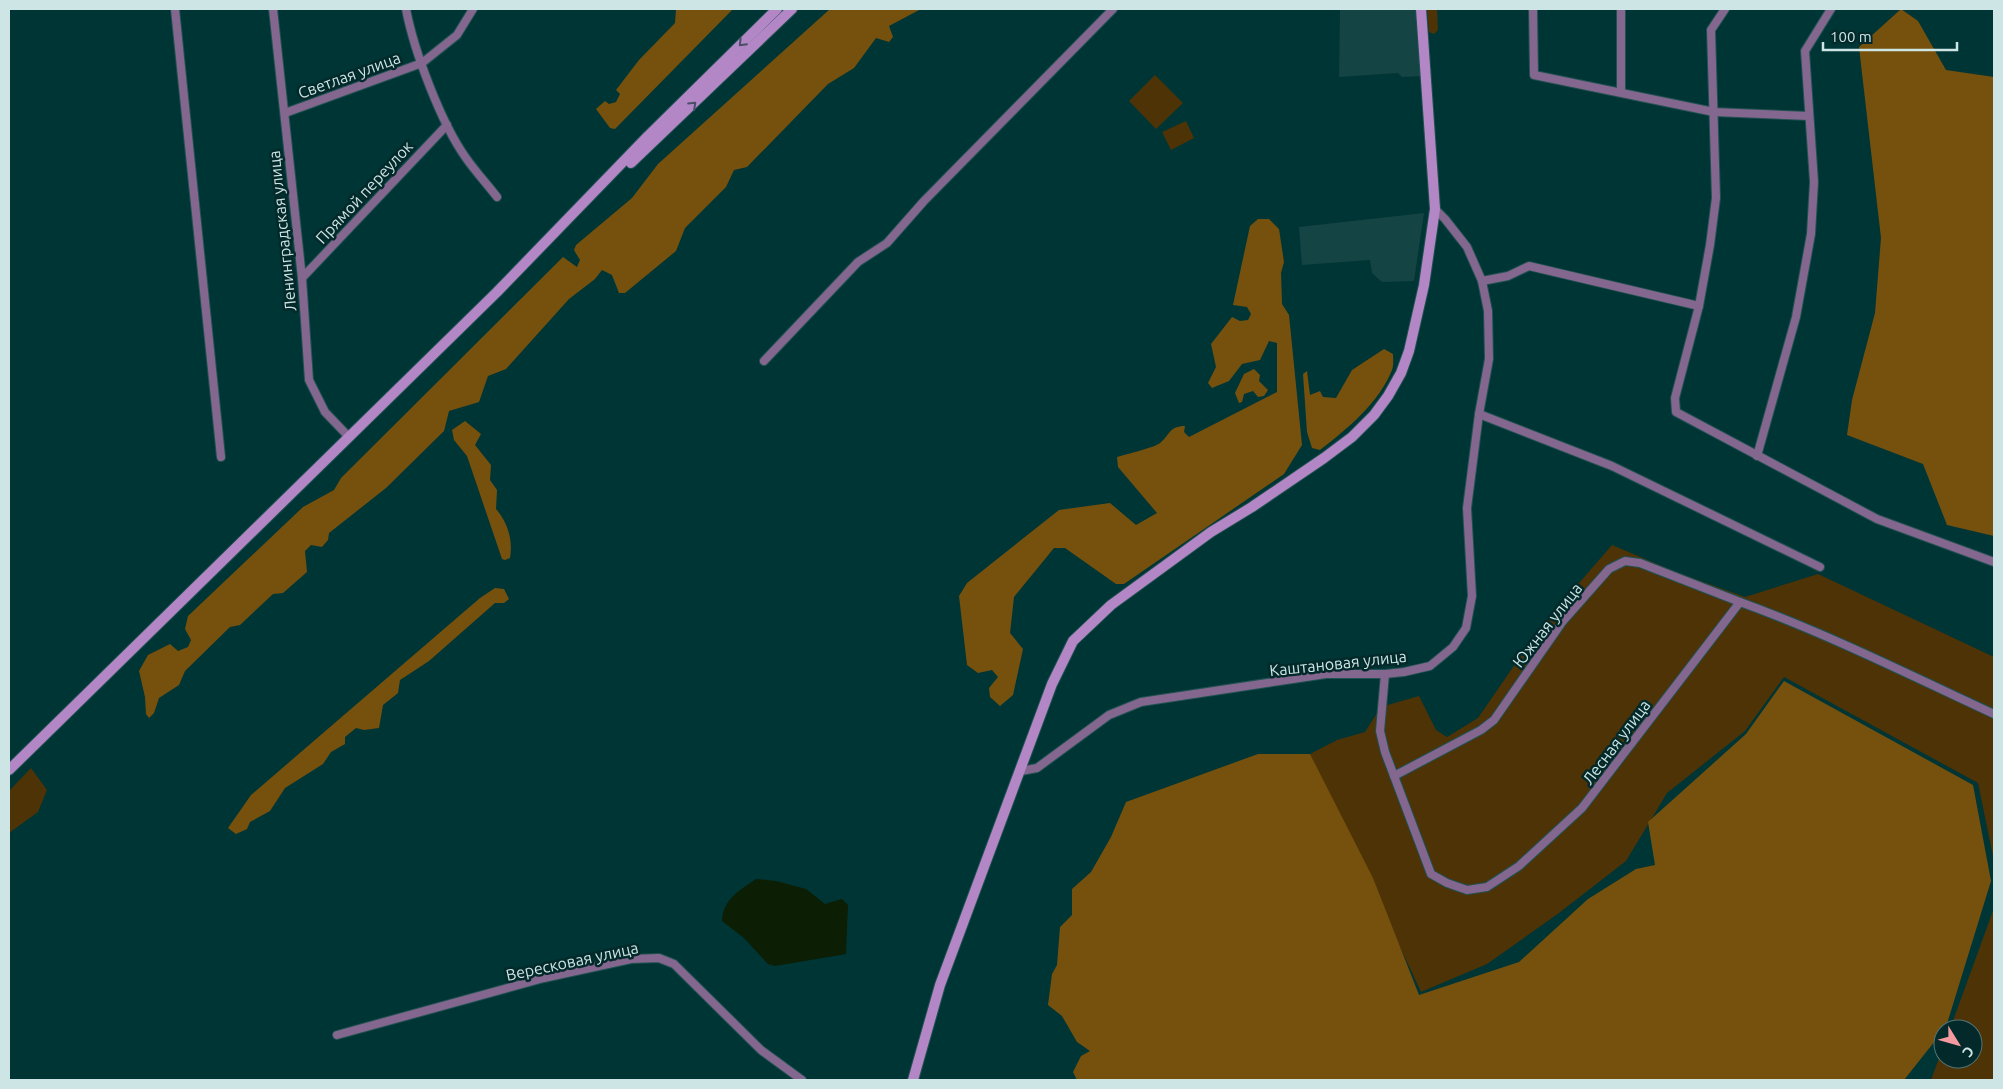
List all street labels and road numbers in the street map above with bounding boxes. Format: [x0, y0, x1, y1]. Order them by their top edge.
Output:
street label: Светлая улица [295, 48, 403, 102]
street label: Прямой переулок [312, 137, 416, 247]
street label: Ленинградская улица [265, 150, 299, 312]
street label: Южная улица [1509, 579, 1585, 671]
street label: Каштановая улица [1268, 647, 1408, 679]
street label: Лесная улица [1578, 696, 1654, 788]
street label: Вересковая улица [504, 938, 640, 984]

